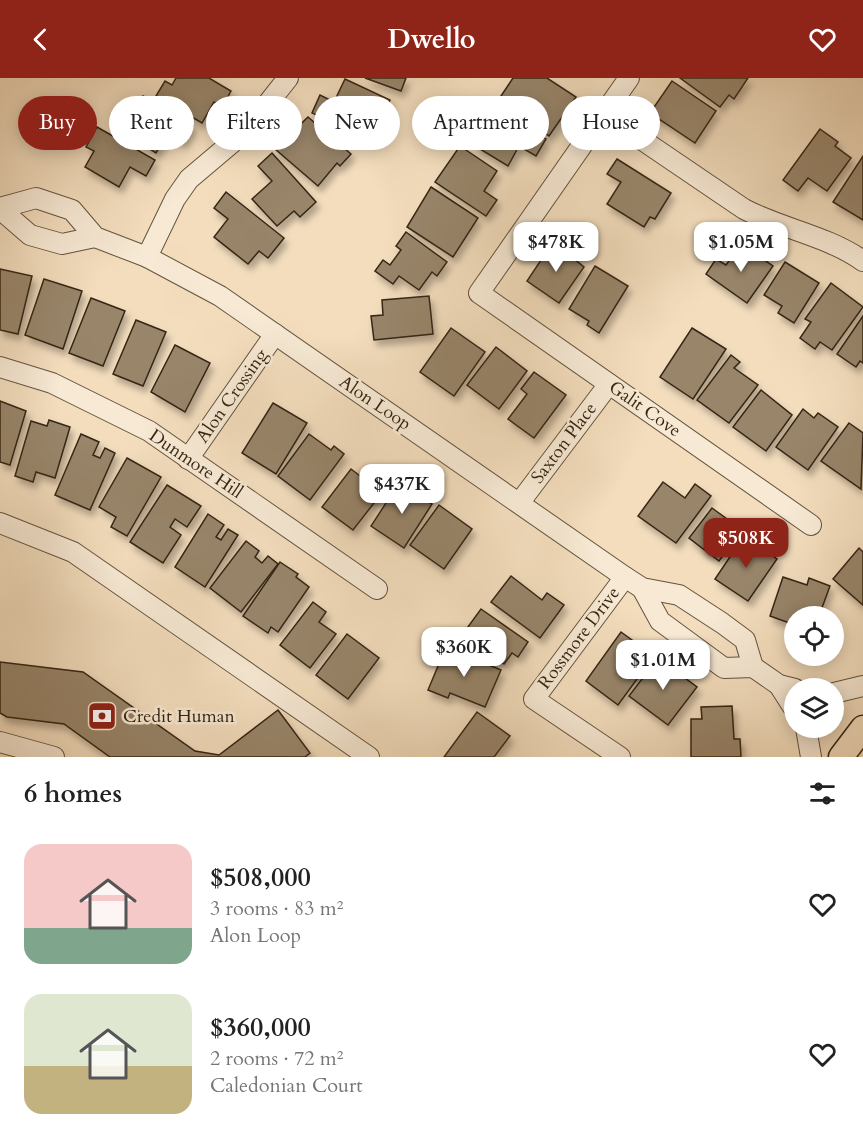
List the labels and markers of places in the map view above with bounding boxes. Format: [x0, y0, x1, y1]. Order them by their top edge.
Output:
pin: $478K [514, 222, 598, 273]
pin: $1.05M [692, 222, 790, 273]
pin: $437K [360, 464, 444, 515]
pin: $508K [704, 518, 788, 569]
pin: $360K [422, 627, 506, 678]
pin: $1.01M [614, 640, 712, 691]
bank icon: Credit Human [86, 700, 118, 732]
place label: Credit Human [123, 704, 236, 729]

